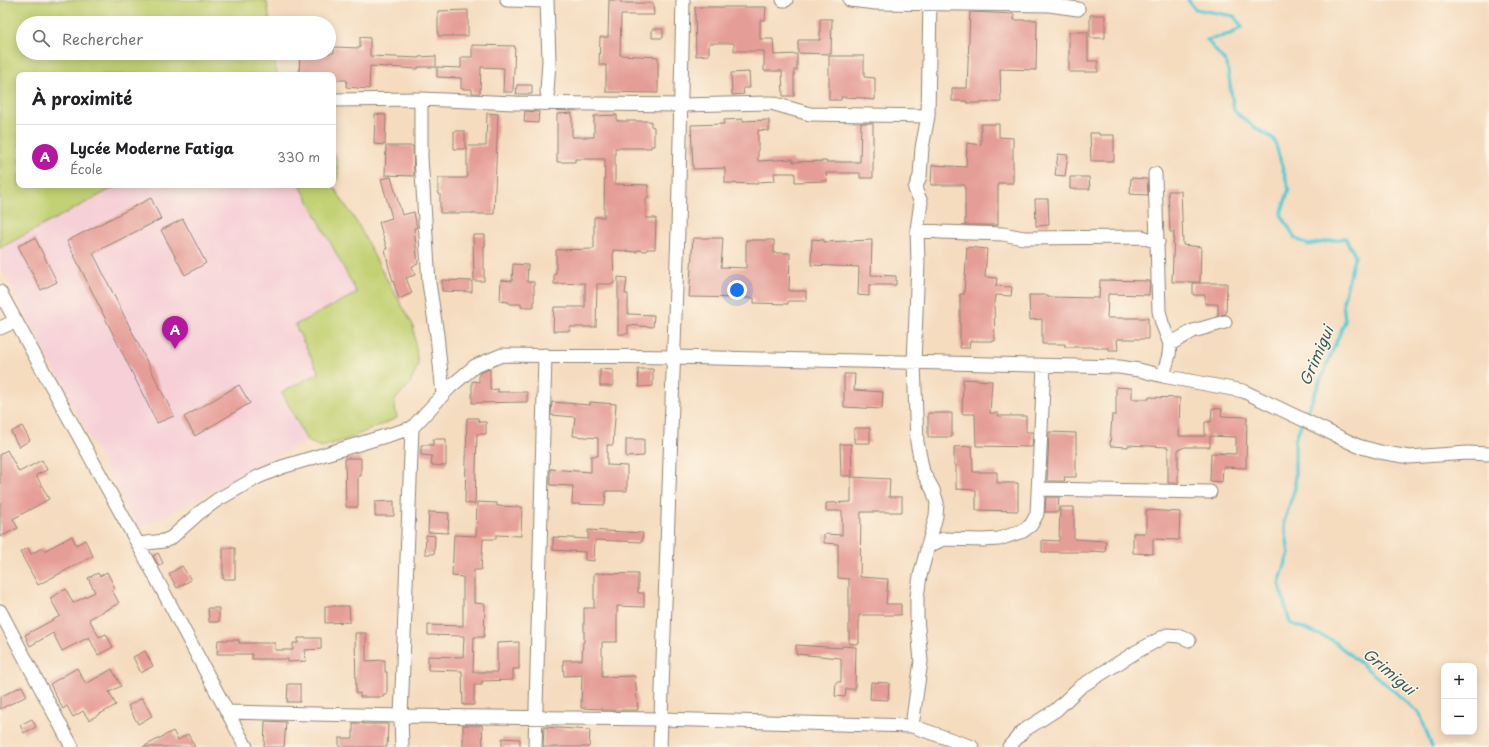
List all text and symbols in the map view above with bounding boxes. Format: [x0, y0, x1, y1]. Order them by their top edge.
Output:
search box [16, 16, 336, 60]
icon: search [30, 27, 52, 49]
text: Rechercher [62, 27, 143, 50]
text: À proximité [32, 85, 132, 111]
text: Lycée Moderne Fatiga [70, 136, 234, 159]
text: A [40, 147, 50, 166]
text: 330 m [277, 147, 320, 166]
text: École [70, 159, 102, 178]
your location [727, 280, 747, 300]
pin: A [162, 316, 188, 349]
water label: Grimigui [1293, 319, 1340, 389]
water label: Grimigui [1359, 642, 1424, 702]
map controls [1441, 663, 1477, 735]
button: + [1441, 663, 1477, 699]
button: − [1441, 699, 1477, 735]

